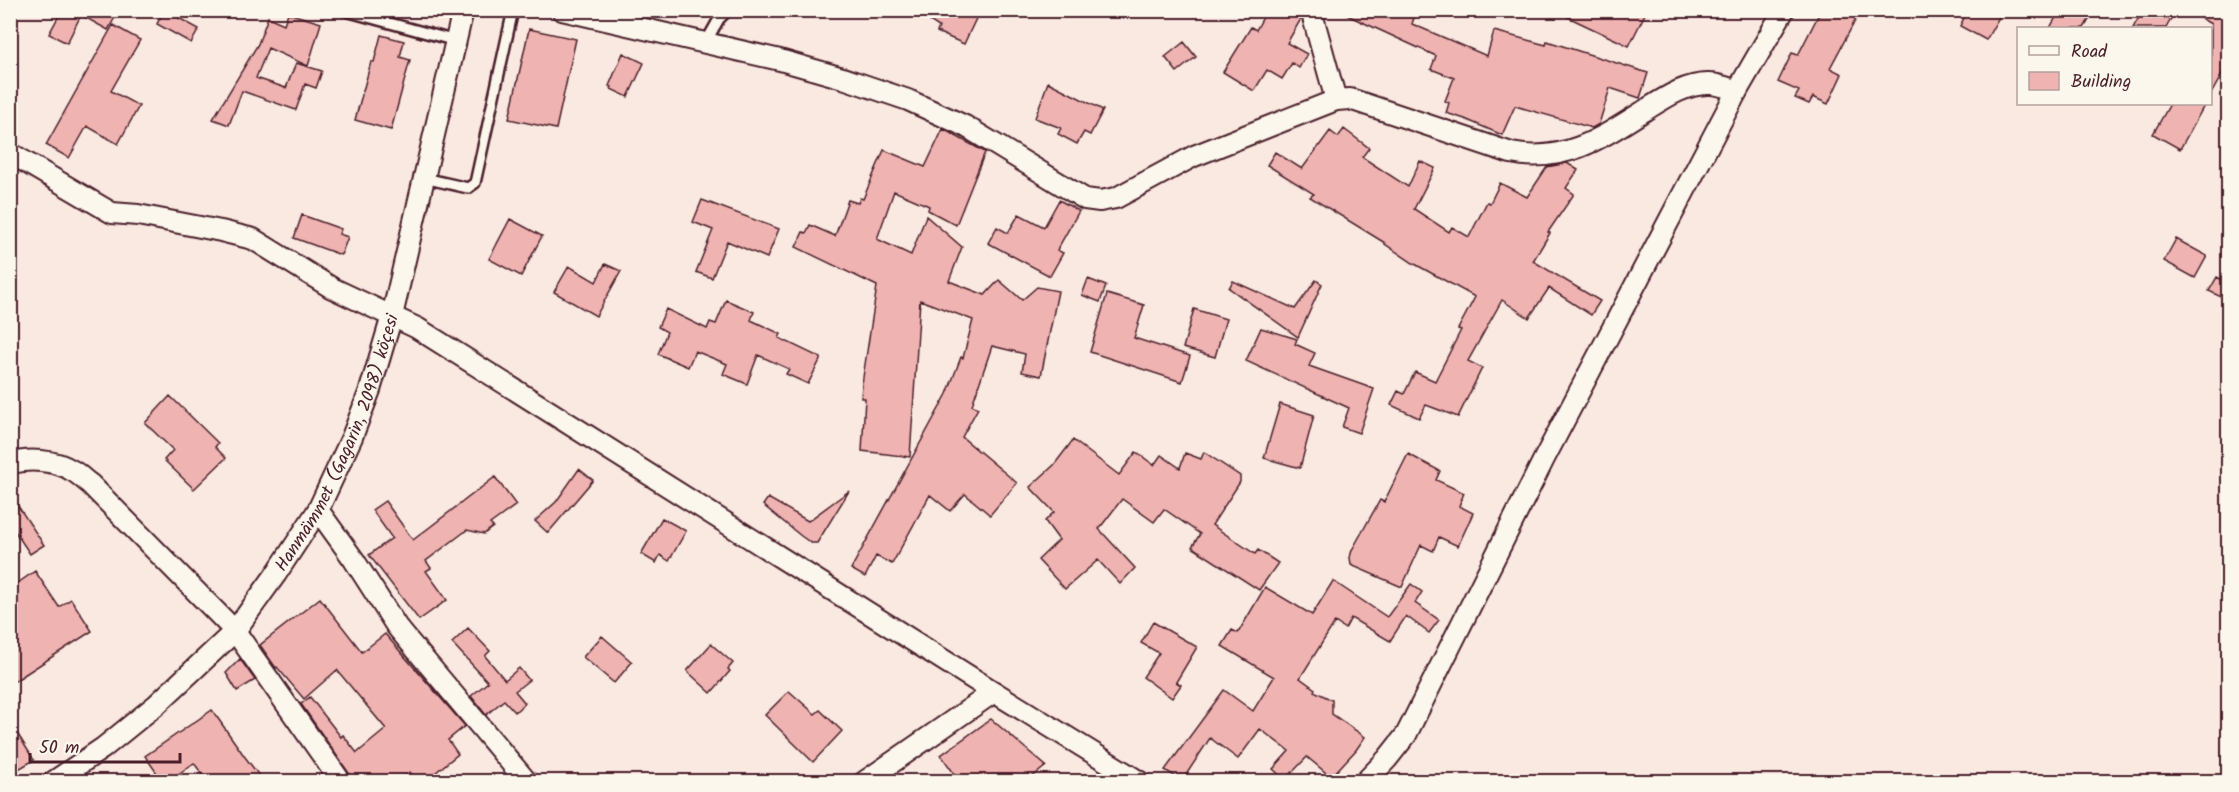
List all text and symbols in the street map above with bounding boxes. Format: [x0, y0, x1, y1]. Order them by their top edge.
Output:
legend [2017, 27, 2212, 105]
text: Road [2071, 38, 2108, 67]
text: Building [2071, 68, 2131, 97]
street label: Hanmämmet (Gagarin, 2098) köçesi [268, 310, 408, 578]
scale bar [30, 726, 180, 764]
text: 50 m [39, 734, 79, 763]

